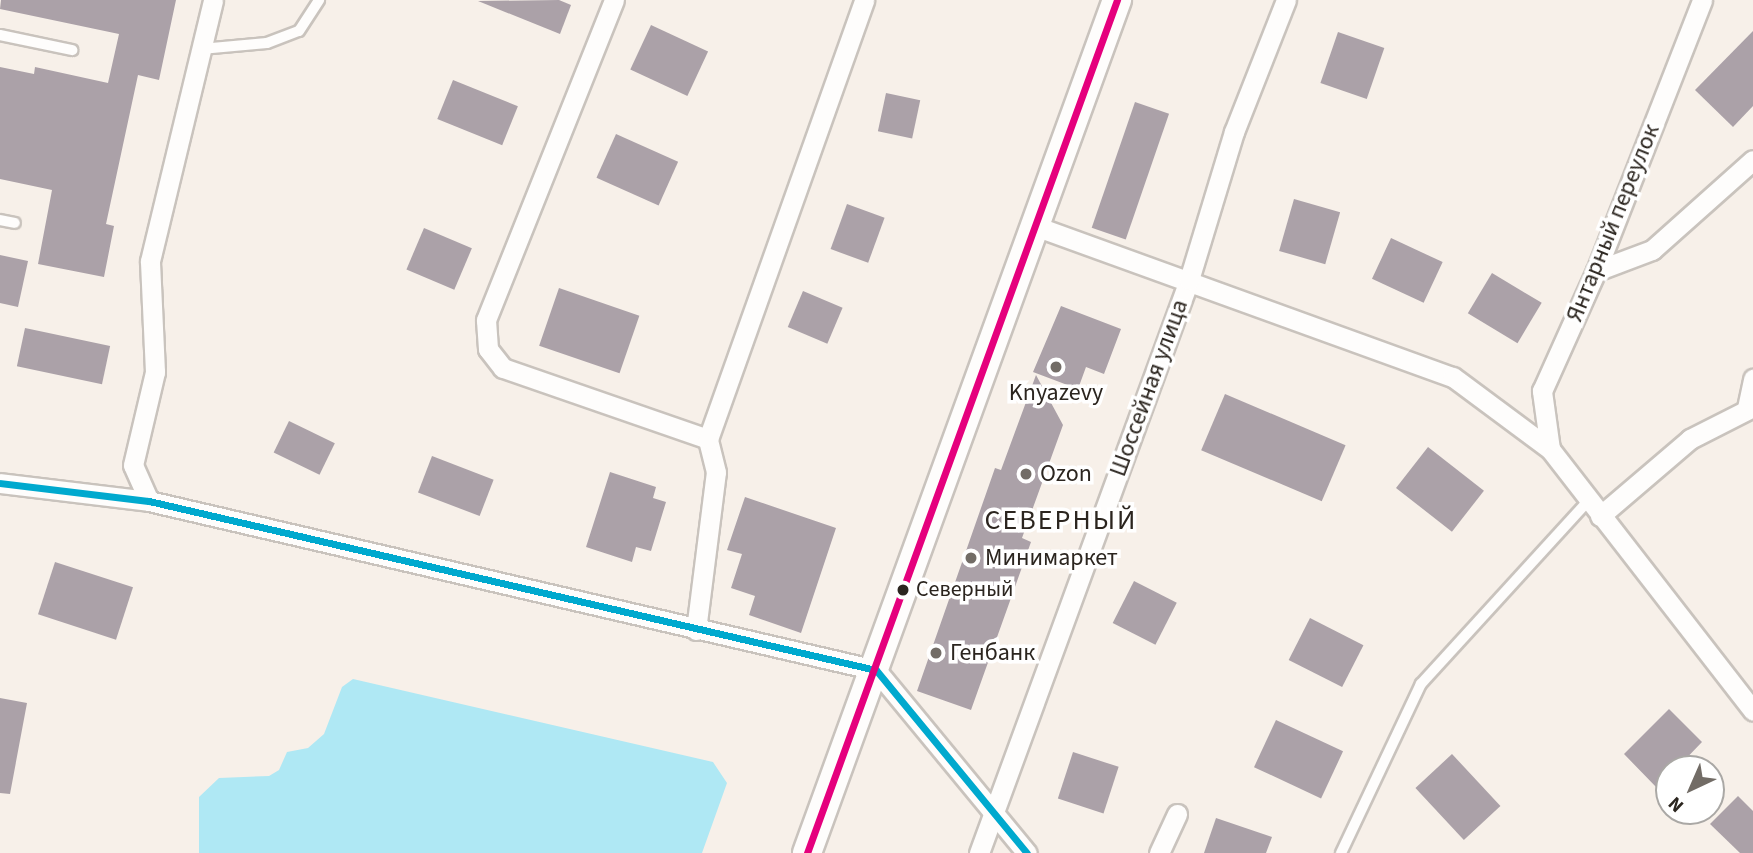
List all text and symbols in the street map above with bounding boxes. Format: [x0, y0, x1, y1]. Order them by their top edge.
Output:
street label: Янтарный переулок [1560, 120, 1666, 326]
street label: Шоссейная улица [1104, 296, 1194, 480]
marker: Knyazevy [1048, 359, 1064, 375]
place label: Knyazevy [1009, 379, 1103, 407]
place label: Ozon [1040, 460, 1092, 488]
marker: Ozon [1018, 466, 1034, 482]
district label: СЕВЕРНЫЙ [986, 503, 1136, 537]
place label: Минимаркет [985, 544, 1118, 572]
marker: Минимаркет [963, 550, 979, 566]
place label: Северный [916, 577, 1013, 603]
marker: Северный [896, 583, 910, 597]
place label: Генбанк [950, 639, 1035, 667]
marker: Генбанк [928, 645, 944, 661]
north arrow [1655, 755, 1725, 825]
text: N [1663, 790, 1690, 818]

